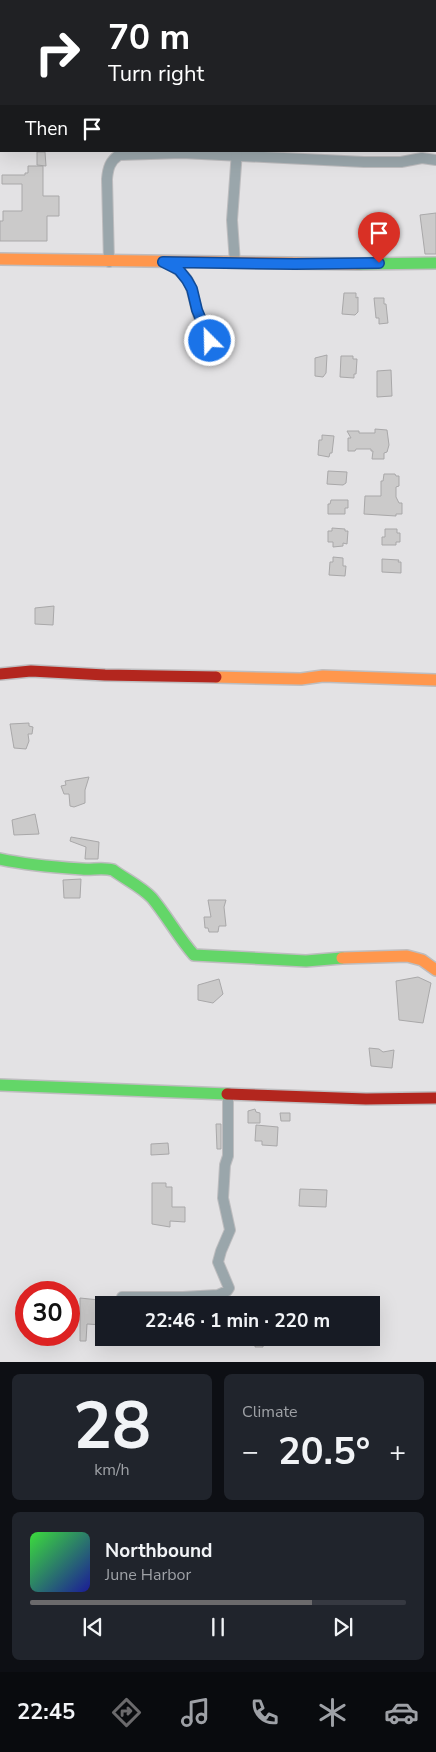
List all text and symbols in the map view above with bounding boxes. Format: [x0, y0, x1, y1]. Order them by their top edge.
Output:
text: 70 m [108, 14, 190, 61]
icon: right [25, 20, 90, 85]
text: Turn right [108, 59, 204, 89]
icon: arrive [78, 115, 106, 143]
text: Then [25, 116, 68, 142]
pin [358, 212, 400, 263]
icon: arrive [365, 219, 393, 247]
position arrow [183, 314, 235, 366]
speed limit sign: 30 [15, 1281, 80, 1346]
text: 22:46 · 1 min · 220 m [145, 1308, 330, 1334]
text: 28 [73, 1382, 151, 1471]
text: Climate [242, 1401, 297, 1423]
text: 20.5° [278, 1426, 370, 1477]
text: − [242, 1433, 259, 1471]
text: + [389, 1433, 406, 1471]
text: km/h [94, 1459, 130, 1481]
text: Northbound [105, 1538, 212, 1564]
text: June Harbor [105, 1564, 191, 1586]
icon: previous [79, 1613, 107, 1641]
icon: pause [204, 1613, 232, 1641]
icon: next [329, 1613, 357, 1641]
icon: directions [109, 1695, 144, 1730]
icon: music [178, 1695, 213, 1730]
icon: phone [247, 1695, 282, 1730]
icon: climate [315, 1695, 350, 1730]
icon: car [384, 1695, 419, 1730]
text: 22:45 [17, 1697, 75, 1727]

